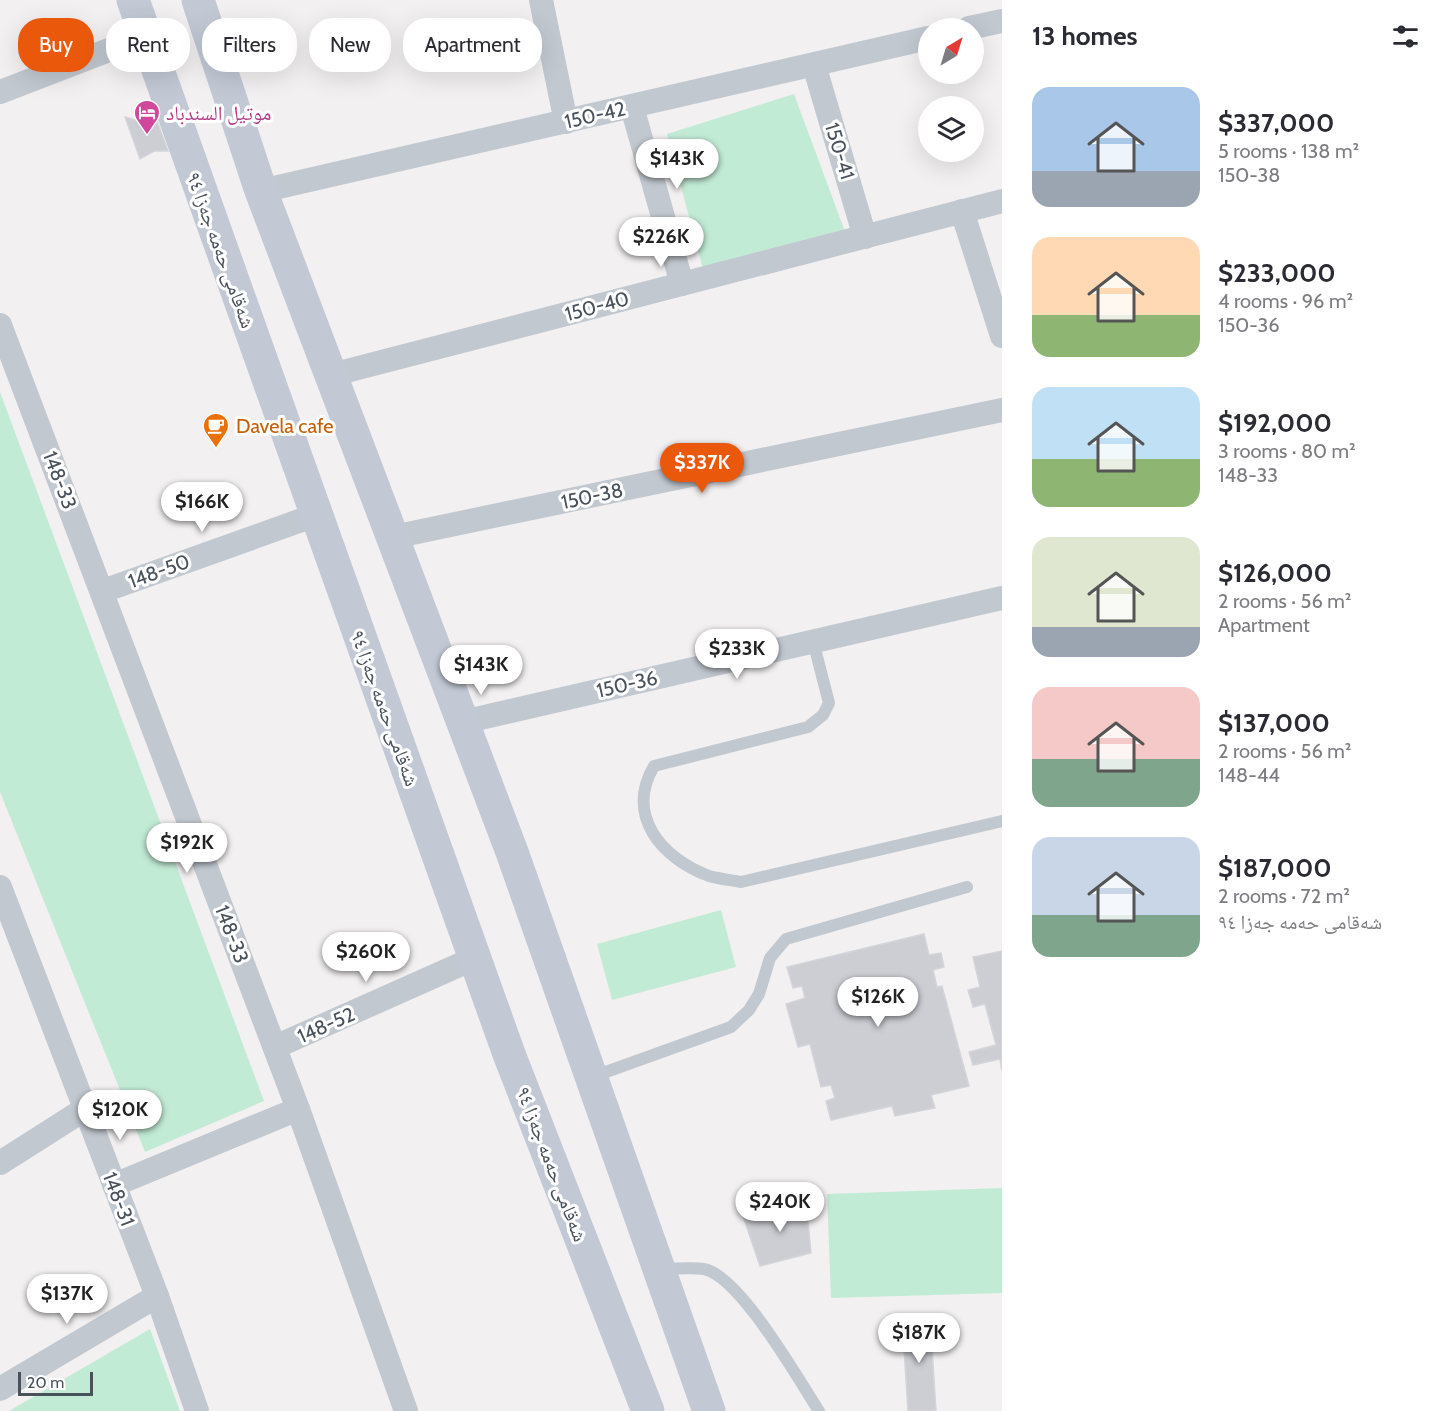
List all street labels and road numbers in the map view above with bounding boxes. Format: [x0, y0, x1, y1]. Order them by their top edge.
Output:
street label: 150-42 [562, 96, 628, 134]
street label: 150-41 [820, 120, 860, 182]
street label: شەقامی حەمە جەزا ٩٤ [182, 169, 260, 331]
street label: 150-40 [562, 286, 632, 326]
street label: 148-33 [38, 448, 82, 512]
street label: 150-38 [559, 478, 625, 514]
street label: 148-50 [125, 549, 193, 593]
street label: شەقامی حەمە جەزا ٩٤ [346, 627, 424, 789]
street label: 150-36 [594, 665, 660, 703]
street label: 148-33 [210, 902, 254, 966]
street label: 148-52 [294, 1002, 358, 1048]
street label: شەقامی حەمە جەزا ٩٤ [511, 1083, 593, 1245]
street label: 148-31 [98, 1169, 140, 1229]

